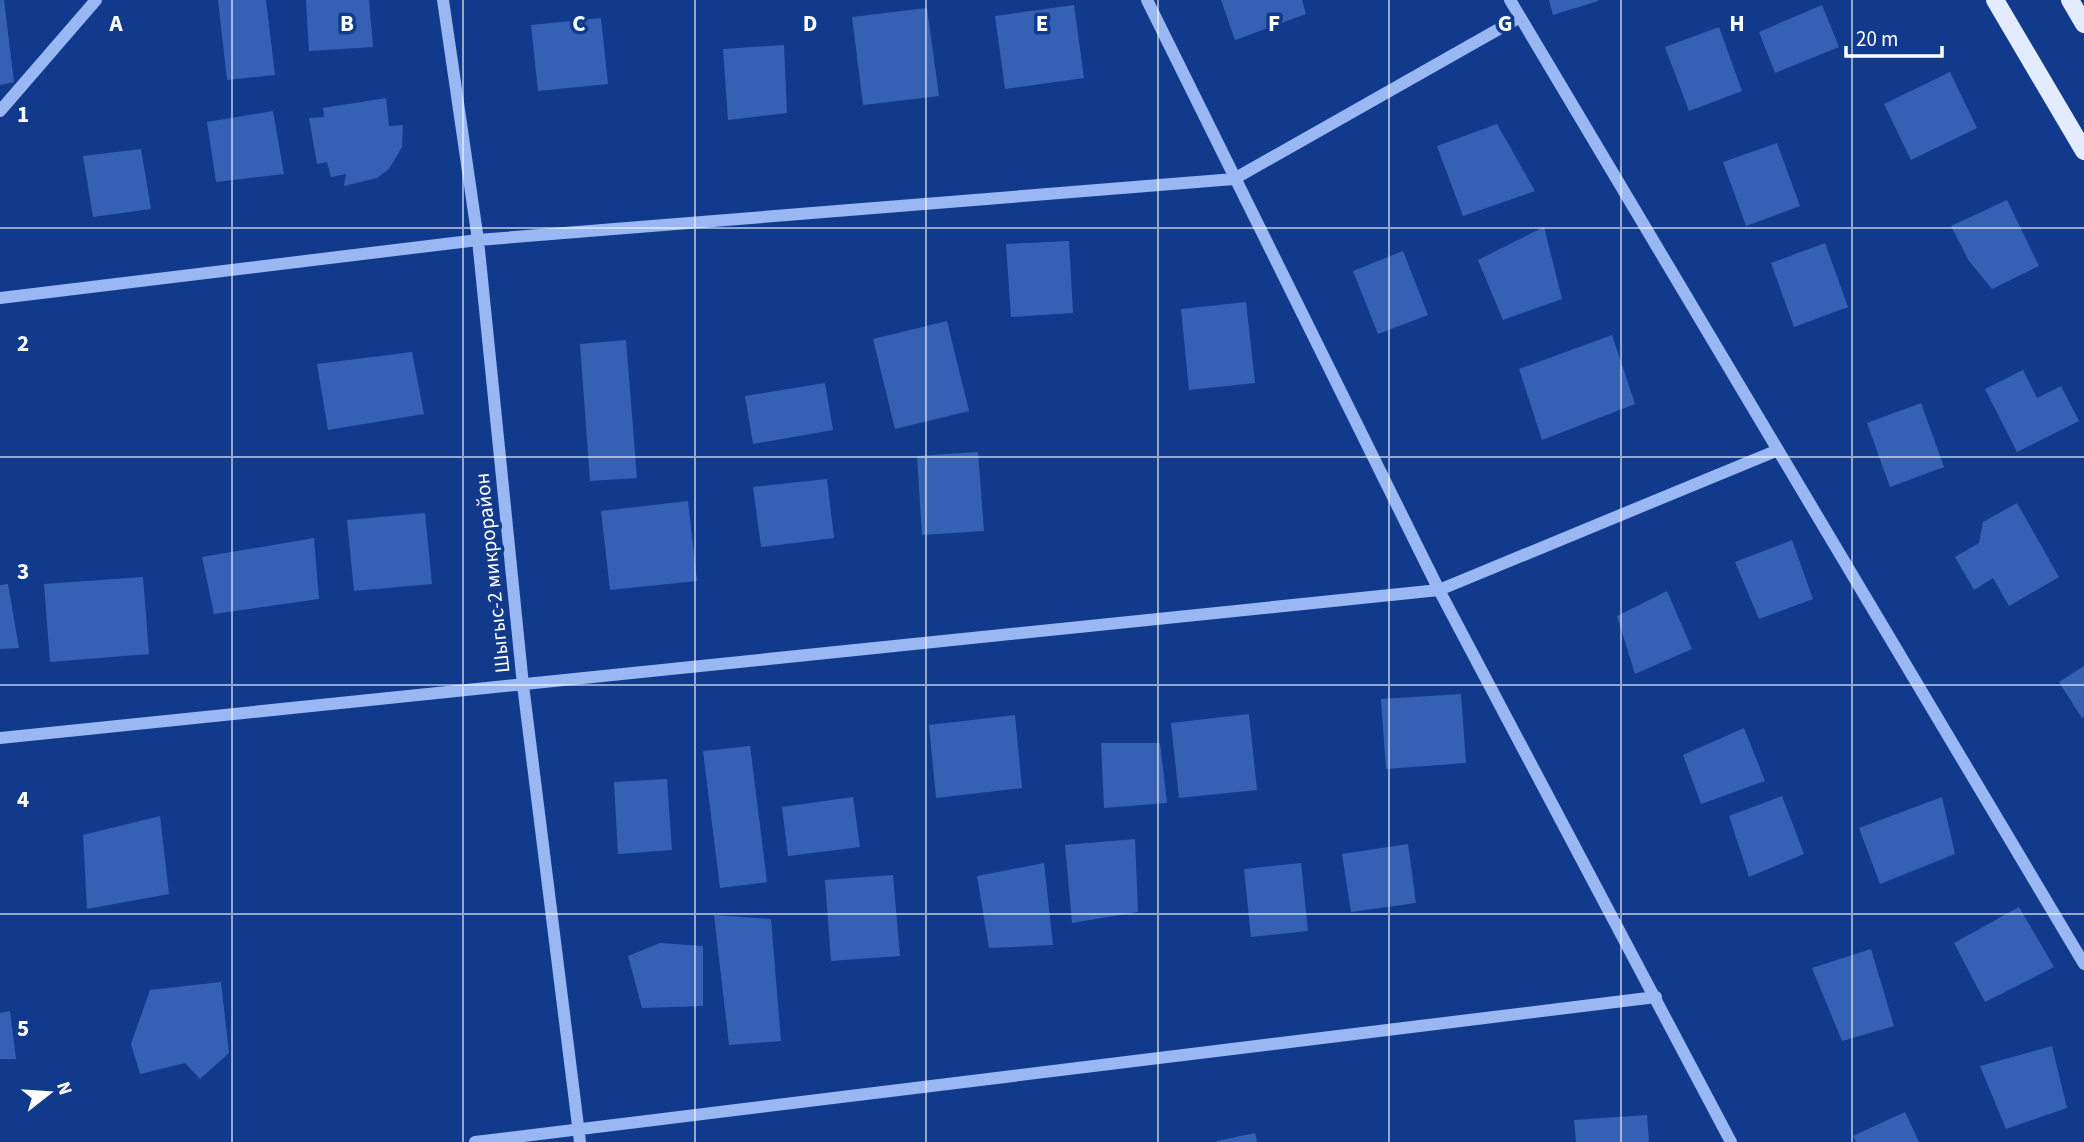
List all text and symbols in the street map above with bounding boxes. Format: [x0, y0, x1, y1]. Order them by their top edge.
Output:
text: A [108, 7, 123, 40]
text: B [340, 7, 354, 40]
text: C [572, 7, 586, 40]
text: D [803, 7, 817, 40]
text: E [1036, 7, 1048, 40]
text: F [1268, 7, 1280, 40]
text: G [1498, 7, 1512, 40]
text: H [1729, 7, 1745, 40]
scale bar [1846, 14, 1942, 58]
text: 20 m [1856, 24, 1898, 54]
text: 1 [17, 98, 29, 131]
text: 2 [17, 327, 29, 360]
street label: Шыгыс-2 микрорайон [467, 471, 517, 675]
text: 3 [17, 555, 29, 588]
text: 4 [17, 783, 29, 816]
text: 5 [17, 1012, 29, 1045]
north arrow [14, 1058, 84, 1128]
text: N [49, 1078, 79, 1098]

